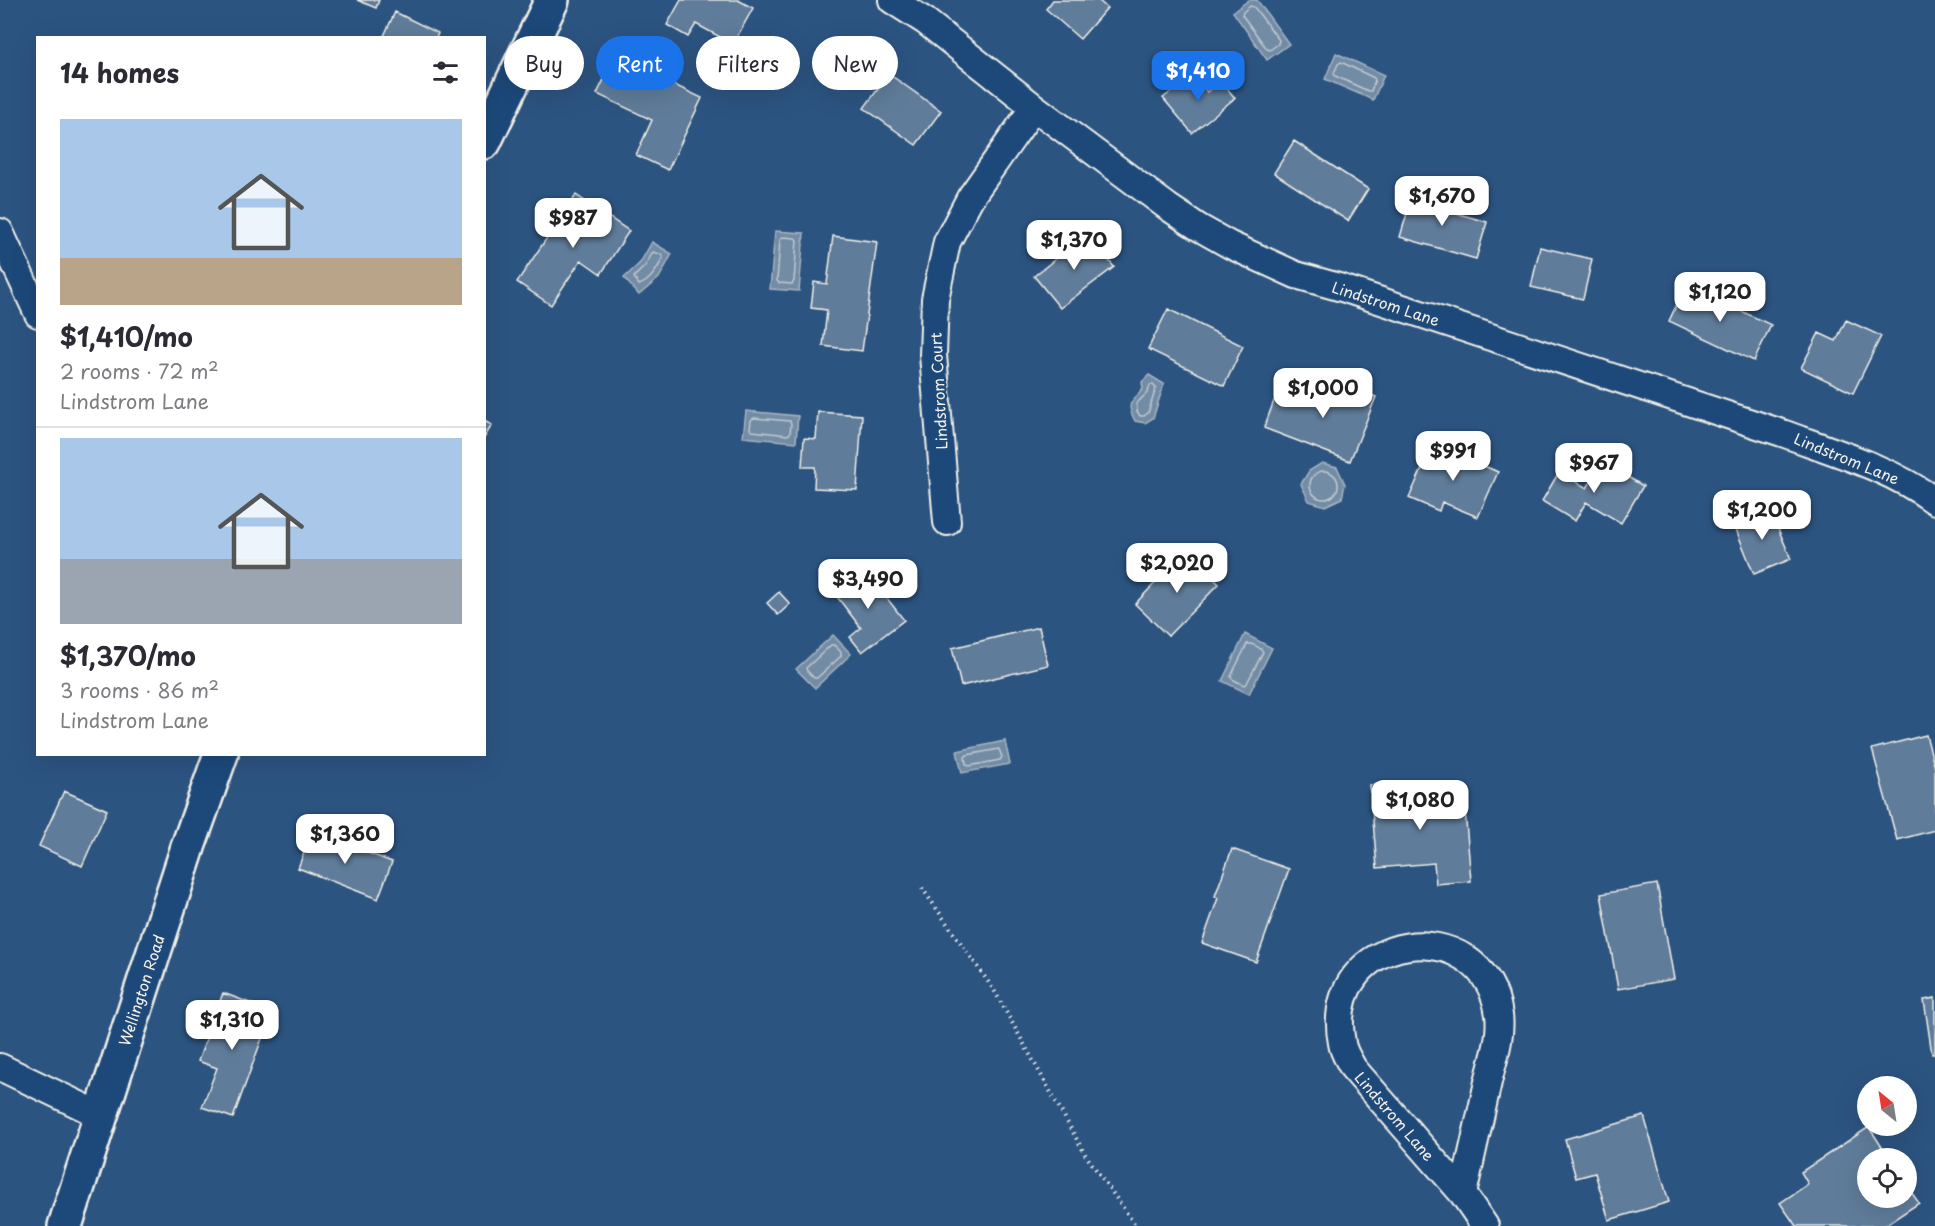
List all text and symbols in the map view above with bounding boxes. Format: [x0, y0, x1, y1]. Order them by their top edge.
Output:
chip: Buy [504, 36, 584, 90]
chip: Rent [596, 36, 684, 90]
chip: Filters [696, 36, 800, 90]
chip: New [812, 36, 898, 90]
pin: $1,410 [1149, 51, 1247, 102]
text: 14 homes [60, 53, 179, 92]
text: $1,410 [1166, 55, 1230, 85]
icon: filters [429, 56, 462, 89]
icon: home [207, 158, 315, 266]
pin: $1,670 [1393, 176, 1491, 227]
text: $1,670 [1409, 180, 1475, 210]
pin: $987 [537, 198, 609, 249]
text: $987 [549, 202, 597, 232]
pin: $1,370 [1025, 220, 1123, 271]
text: $1,370 [1041, 224, 1107, 254]
pin: $1,120 [1671, 272, 1769, 323]
street label: Lindstrom Lane [1329, 275, 1443, 331]
text: $1,120 [1688, 276, 1752, 306]
text: $1,410/mo [60, 317, 193, 356]
street label: Lindstrom Court [923, 332, 953, 450]
text: 2 rooms · 72 m² [60, 356, 219, 386]
pin: $1,000 [1274, 368, 1372, 419]
text: $1,000 [1287, 372, 1359, 402]
text: Lindstrom Lane [60, 386, 209, 416]
street label: Lindstrom Lane [1791, 426, 1903, 490]
pin: $991 [1417, 431, 1489, 482]
text: $991 [1430, 435, 1476, 465]
pin: $967 [1558, 443, 1630, 494]
text: $967 [1569, 447, 1619, 477]
icon: home [207, 477, 315, 585]
pin: $1,200 [1713, 490, 1811, 541]
text: $1,200 [1727, 494, 1797, 524]
pin: $2,020 [1128, 543, 1226, 594]
text: $2,020 [1140, 547, 1214, 577]
pin: $3,490 [819, 559, 917, 610]
text: $3,490 [832, 563, 904, 593]
text: $1,370/mo [60, 636, 196, 675]
text: 3 rooms · 86 m² [60, 675, 219, 705]
text: Lindstrom Lane [60, 705, 209, 735]
pin: $1,080 [1371, 780, 1469, 831]
text: $1,080 [1386, 784, 1454, 814]
pin: $1,360 [296, 814, 394, 865]
text: $1,360 [310, 818, 380, 848]
street label: Wellington Road [112, 931, 170, 1049]
pin: $1,310 [183, 1000, 281, 1051]
text: $1,310 [200, 1004, 264, 1034]
street label: Lindstrom Lane [1350, 1066, 1440, 1166]
north arrow [1857, 1076, 1917, 1136]
map controls [1857, 1076, 1917, 1208]
button: locate [1857, 1148, 1917, 1208]

